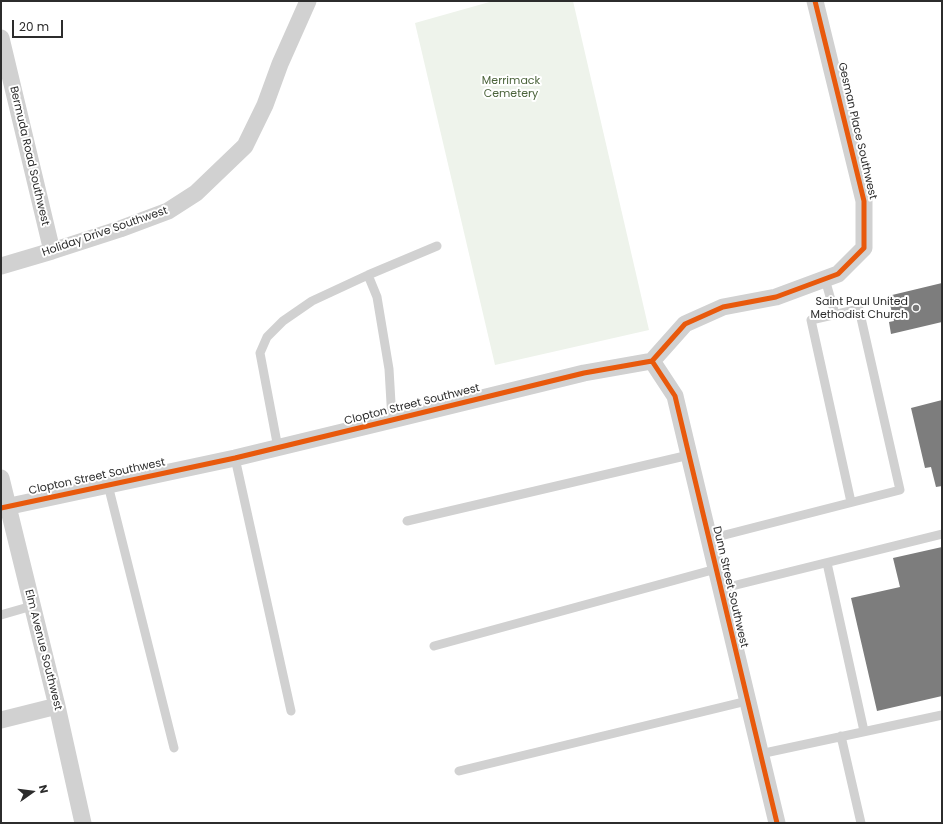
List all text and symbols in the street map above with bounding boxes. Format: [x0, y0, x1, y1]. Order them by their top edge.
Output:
scale bar [14, 12, 65, 38]
text: 20 m [19, 18, 49, 35]
street label: Gesman Place Southwest [835, 61, 879, 201]
park label: Merrimack Cemetery [482, 74, 540, 100]
street label: Bermuda Road Southwest [7, 85, 51, 227]
street label: Holiday Drive Southwest [41, 204, 169, 260]
place label: Saint Paul United Methodist Church [810, 295, 908, 321]
marker: Saint Paul United Methodist Church [911, 303, 921, 313]
street label: Clopton Street Southwest [343, 382, 481, 428]
street label: Clopton Street Southwest [28, 456, 166, 498]
street label: Dunn Street Southwest [710, 525, 750, 649]
street label: Elm Avenue Southwest [22, 588, 64, 712]
north arrow [12, 772, 52, 812]
text: N [35, 783, 52, 795]

